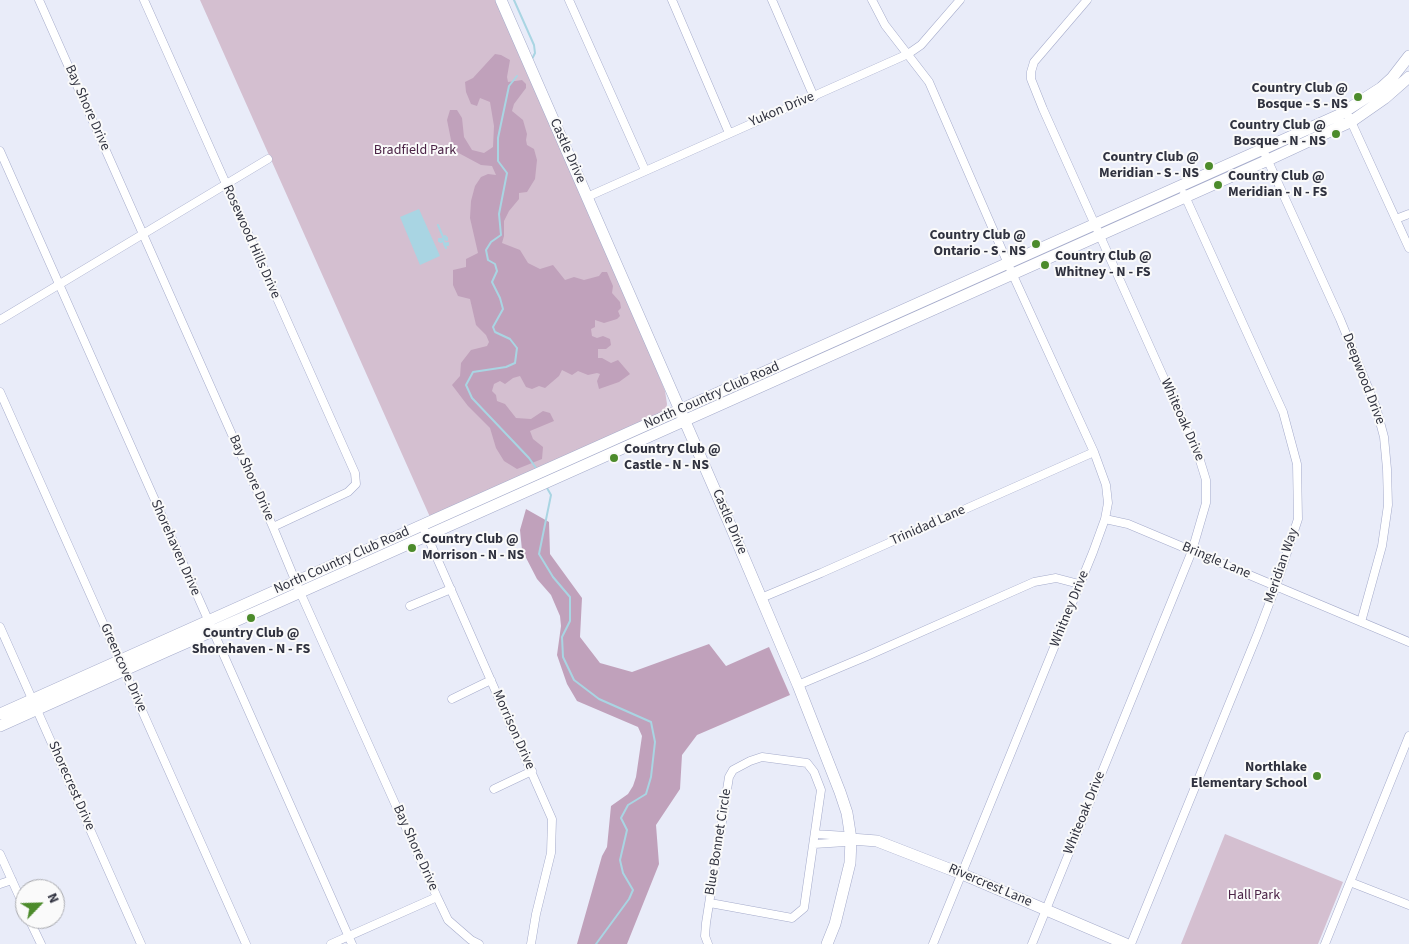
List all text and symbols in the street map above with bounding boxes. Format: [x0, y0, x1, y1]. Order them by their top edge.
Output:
street label: Bay Shore Drive [61, 63, 113, 153]
place label: Country Club @ Bosque - S - NS [1251, 81, 1348, 114]
street label: Yukon Drive [747, 89, 817, 131]
marker: Country Club @ Bosque - S - NS [1352, 91, 1364, 103]
street label: Castle Drive [545, 116, 589, 186]
place label: Country Club @ Bosque - N - NS [1229, 118, 1326, 150]
marker: Country Club @ Bosque - N - NS [1330, 128, 1342, 140]
park label: Bradfield Park [374, 143, 456, 159]
place label: Country Club @ Meridian - S - NS [1099, 150, 1199, 182]
marker: Country Club @ Meridian - S - NS [1203, 160, 1215, 172]
place label: Country Club @ Meridian - N - FS [1228, 169, 1327, 202]
marker: Country Club @ Meridian - N - FS [1212, 179, 1224, 191]
street label: Rosewood Hills Drive [218, 183, 284, 301]
place label: Country Club @ Ontario - S - NS [929, 228, 1026, 260]
marker: Country Club @ Ontario - S - NS [1030, 238, 1042, 250]
place label: Country Club @ Whitney - N - FS [1055, 249, 1152, 282]
marker: Country Club @ Whitney - N - FS [1039, 259, 1051, 271]
street label: Deepwood Drive [1338, 331, 1388, 427]
street label: North Country Club Road [642, 359, 782, 433]
street label: Whiteoak Drive [1156, 376, 1208, 464]
street label: Bay Shore Drive [225, 433, 277, 523]
place label: Country Club @ Castle - N - NS [624, 442, 721, 474]
marker: Country Club @ Castle - N - NS [608, 452, 620, 464]
street label: Castle Drive [708, 487, 750, 557]
street label: Shorehaven Drive [146, 497, 204, 599]
street label: Trinidad Lane [888, 502, 968, 550]
street label: North Country Club Road [272, 524, 412, 598]
street label: Meridian Way [1261, 526, 1303, 606]
place label: Country Club @ Morrison - N - NS [422, 532, 524, 564]
street label: Bringle Lane [1179, 539, 1253, 583]
marker: Country Club @ Morrison - N - NS [406, 542, 418, 554]
street label: Whitney Drive [1047, 568, 1093, 650]
marker: Country Club @ Shorehaven - N - FS [245, 612, 257, 624]
street label: Greencove Drive [96, 621, 150, 715]
place label: Country Club @ Shorehaven - N - FS [192, 626, 310, 658]
street label: Morrison Drive [488, 688, 538, 772]
street label: Shorecrest Drive [44, 739, 98, 833]
place label: Northlake Elementary School [1191, 760, 1307, 792]
street label: Whiteoak Drive [1061, 769, 1109, 857]
marker: Northlake Elementary School [1311, 770, 1323, 782]
street label: Blue Bonnet Circle [702, 788, 736, 896]
street label: Bay Shore Drive [389, 803, 441, 893]
street label: Rivercrest Lane [946, 861, 1034, 911]
north arrow [15, 879, 65, 929]
park label: Hall Park [1228, 888, 1280, 904]
text: N [42, 890, 64, 907]

